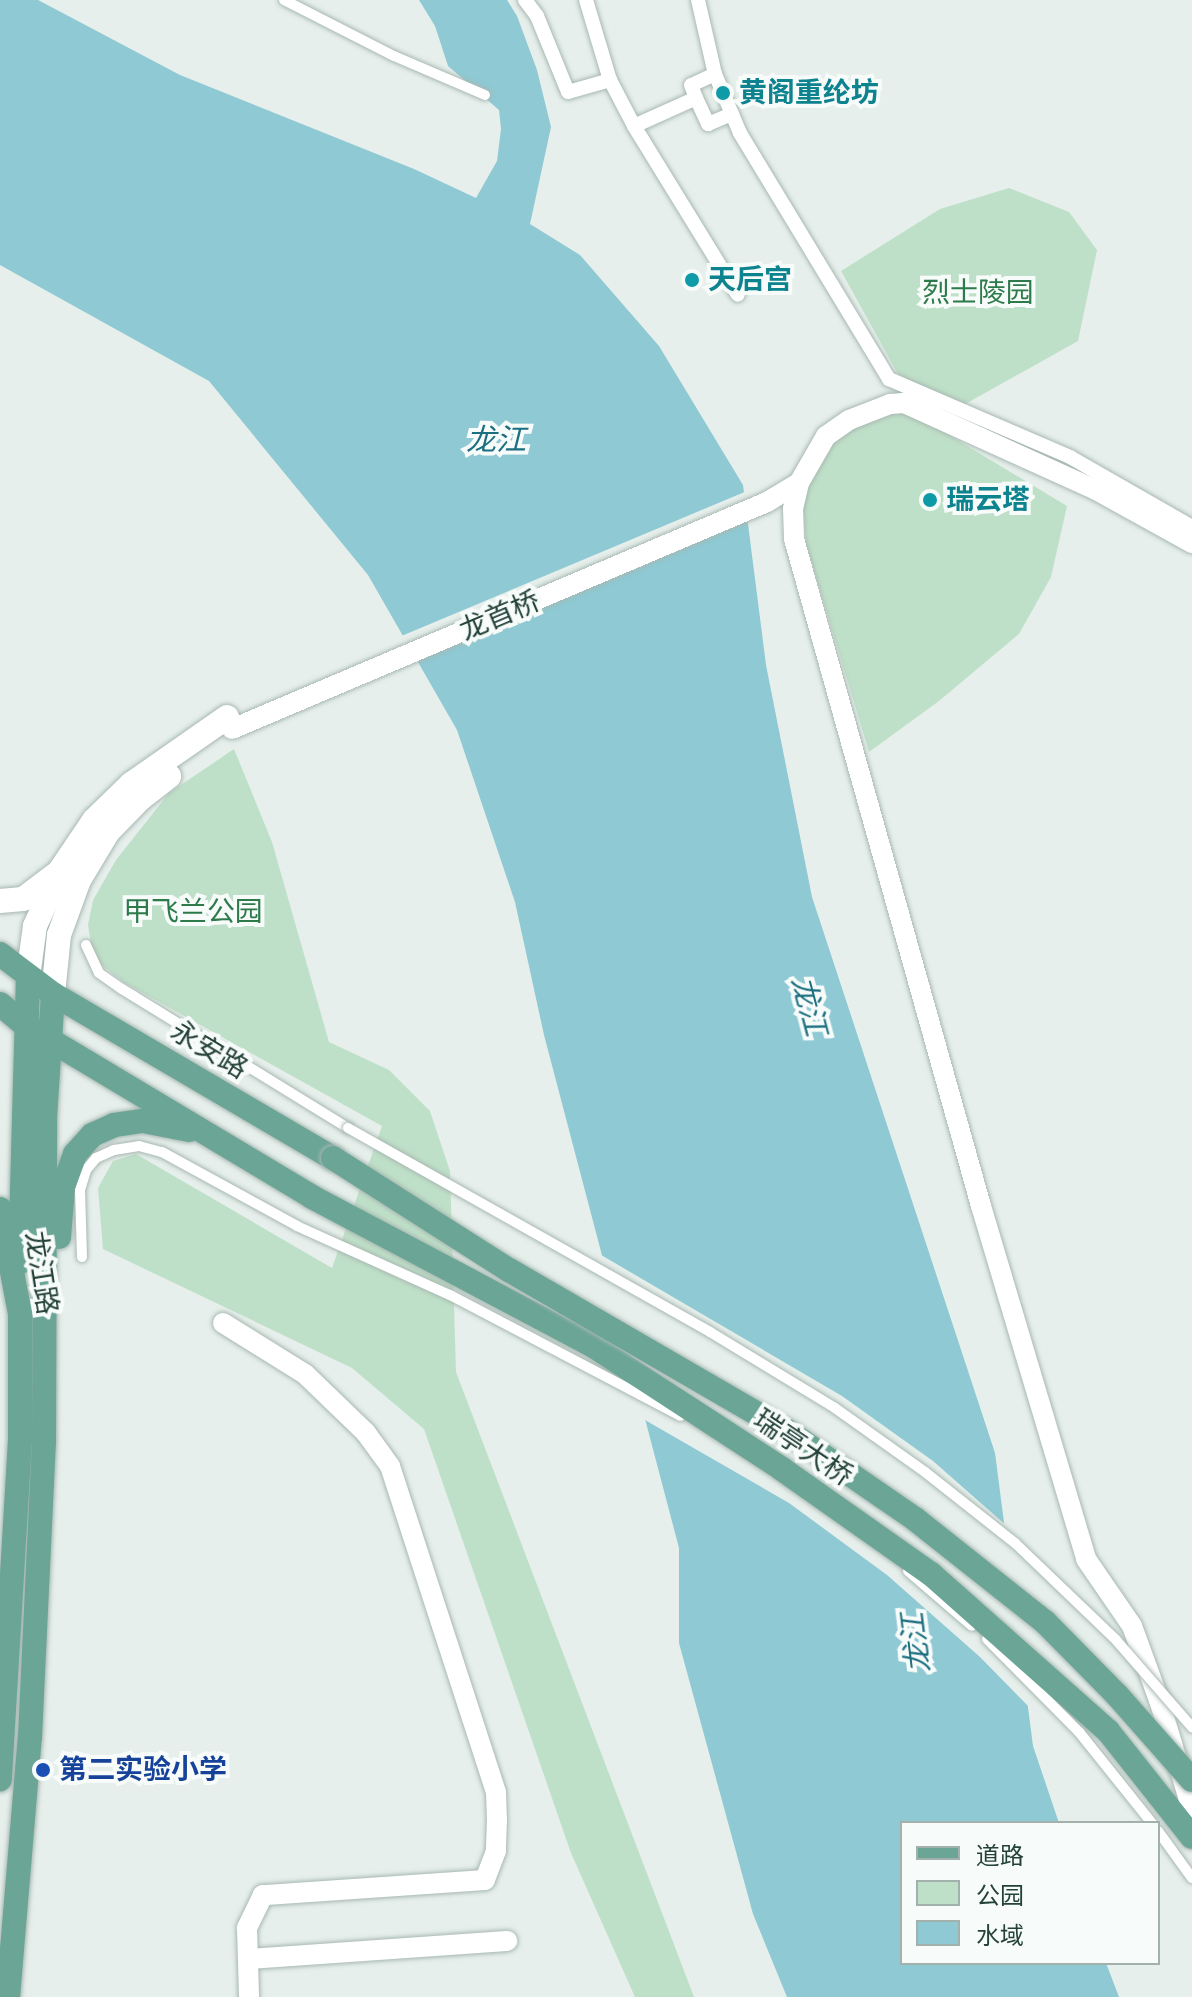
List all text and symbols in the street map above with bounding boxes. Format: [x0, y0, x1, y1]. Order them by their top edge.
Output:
place label: 黄阁重纶坊 [739, 76, 879, 110]
marker: 黄阁重纶坊 [714, 84, 732, 102]
place label: 天后宫 [708, 263, 792, 297]
marker: 天后宫 [683, 271, 701, 289]
park label: 烈士陵园 [922, 276, 1034, 310]
water label: 龙江 [466, 422, 526, 458]
place label: 瑞云塔 [946, 483, 1030, 517]
marker: 瑞云塔 [921, 491, 939, 509]
street label: 龙首桥 [455, 584, 545, 648]
park label: 甲飞兰公园 [123, 895, 263, 929]
water label: 龙江 [784, 972, 834, 1040]
street label: 永安路 [164, 1014, 254, 1086]
street label: 龙江路 [18, 1229, 64, 1317]
street label: 瑞亭大桥 [747, 1403, 859, 1493]
water label: 龙江 [894, 1611, 938, 1675]
place label: 第二实验小学 [59, 1753, 227, 1787]
marker: 第二实验小学 [34, 1761, 52, 1779]
legend [900, 1821, 1160, 1965]
text: 道路 [976, 1842, 1024, 1870]
text: 公园 [976, 1882, 1024, 1910]
text: 水域 [976, 1922, 1024, 1950]

